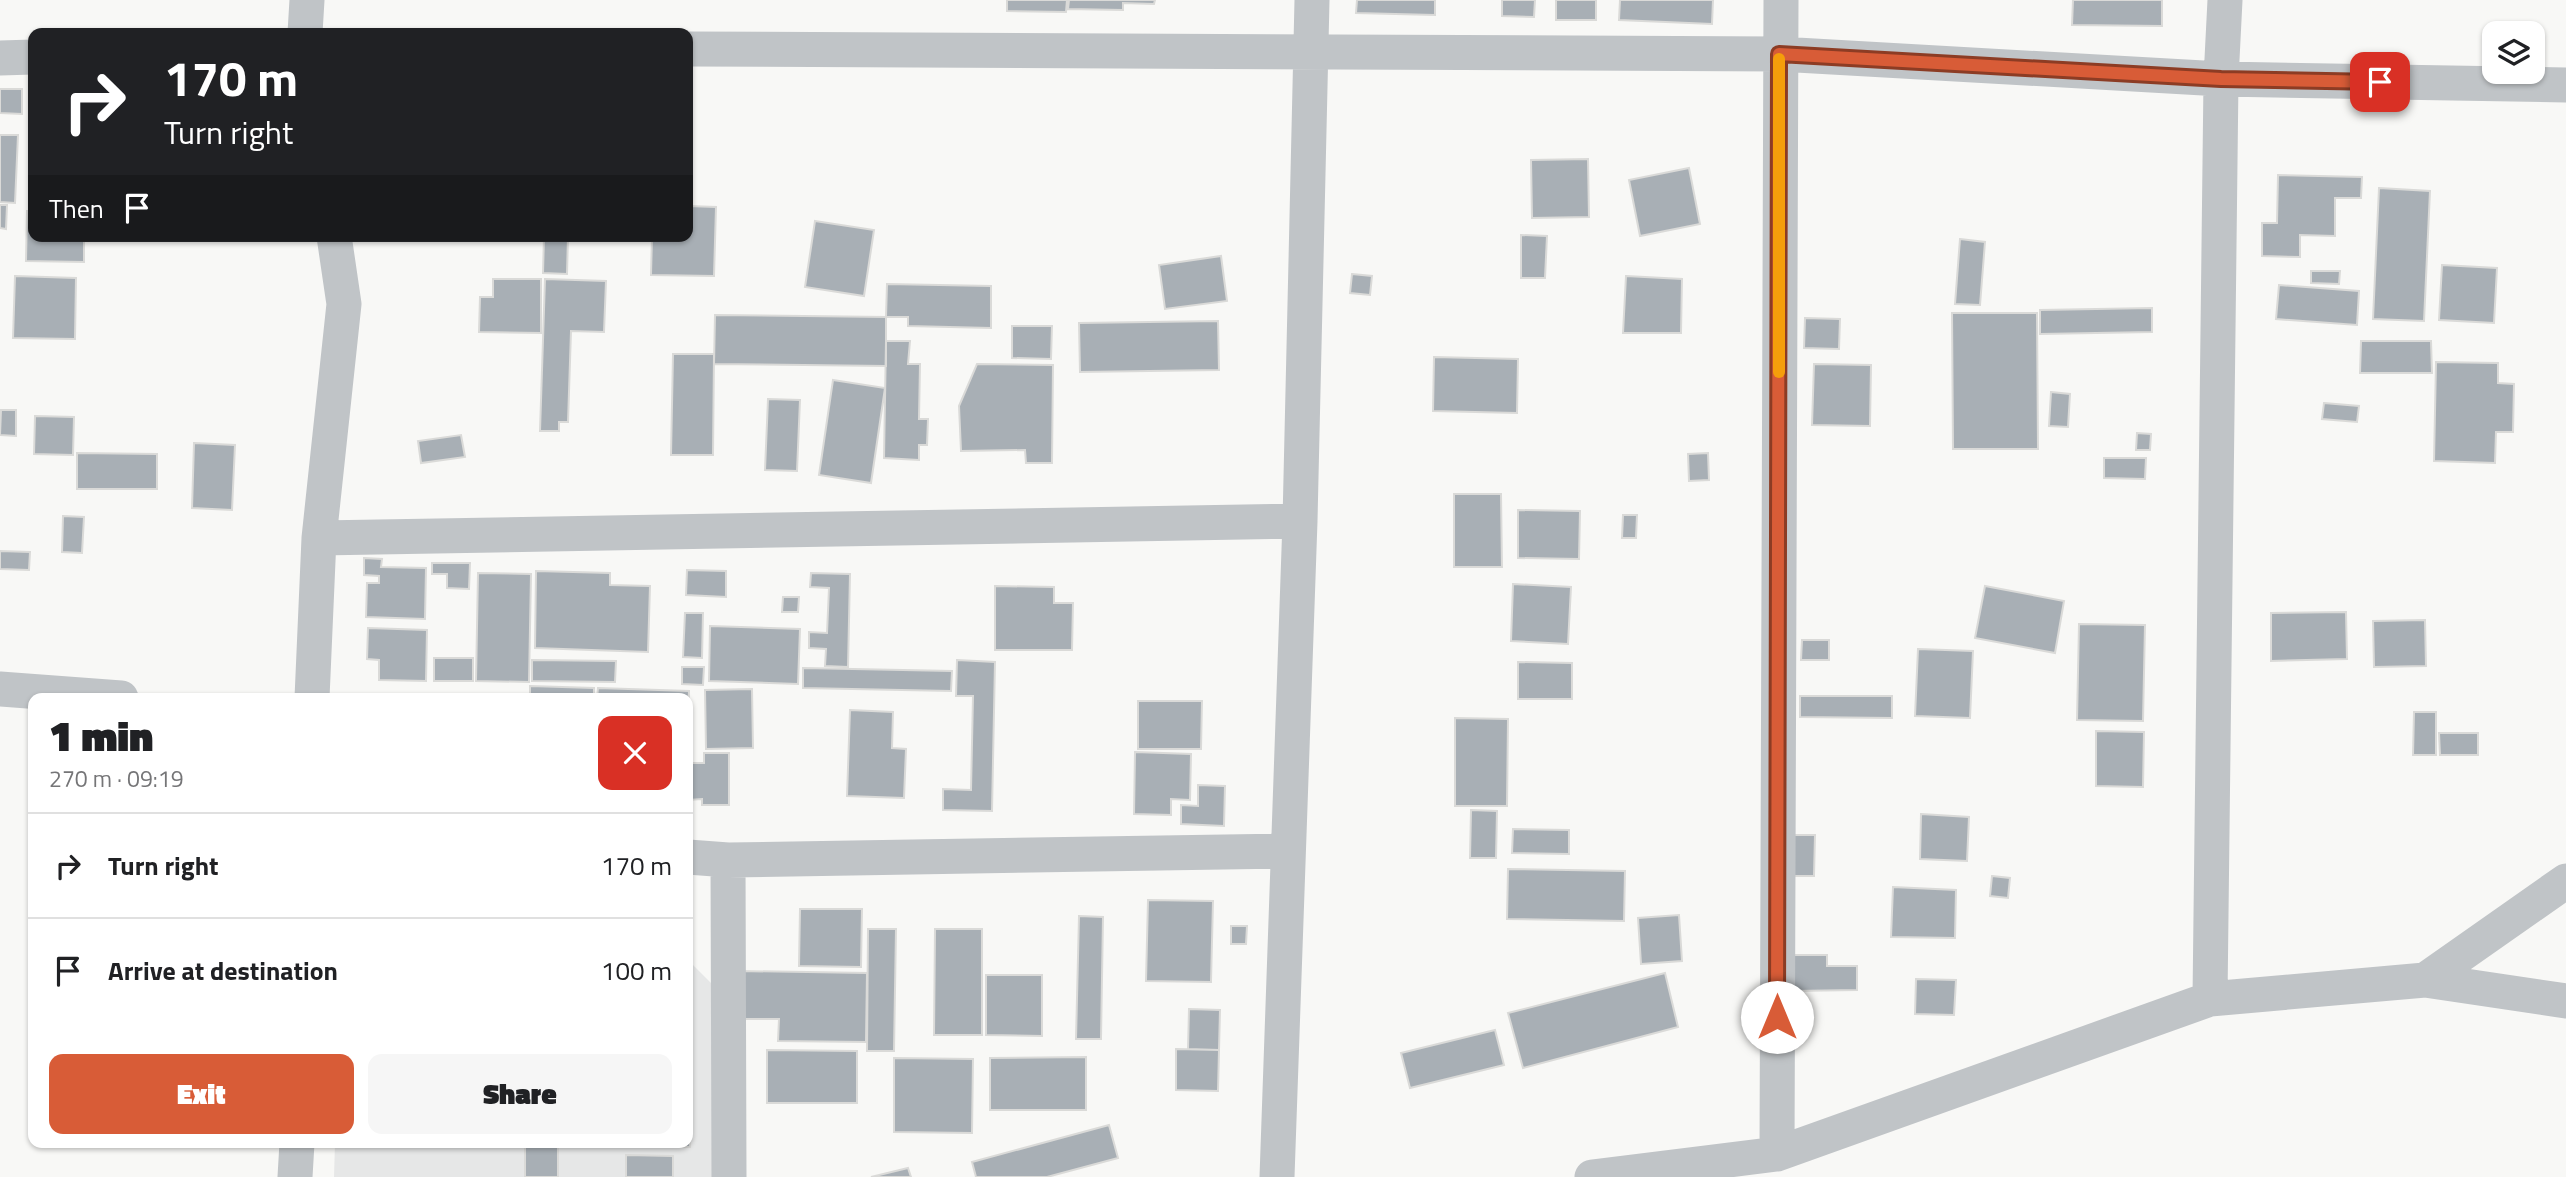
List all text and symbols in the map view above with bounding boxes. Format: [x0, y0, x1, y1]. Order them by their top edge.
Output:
map controls [2482, 21, 2545, 84]
button: layers [2482, 21, 2545, 84]
text: 170 m [164, 40, 298, 115]
pin [2350, 52, 2410, 112]
icon: right [49, 56, 140, 147]
icon: arrive [2361, 63, 2399, 101]
text: Turn right [164, 108, 293, 156]
text: Then [49, 189, 104, 228]
icon: arrive [118, 189, 156, 227]
text: 1 min [49, 703, 153, 767]
button: close [598, 716, 672, 790]
text: 270 m · 09:19 [49, 761, 184, 796]
text: Turn right [108, 846, 219, 885]
text: 170 m [601, 846, 672, 885]
icon: right [49, 847, 87, 885]
text: Arrive at destination [108, 951, 338, 990]
text: 100 m [601, 951, 672, 990]
icon: arrive [49, 952, 87, 990]
position arrow [1740, 980, 1814, 1054]
button: Exit [49, 1054, 354, 1134]
button: Share [368, 1054, 672, 1134]

